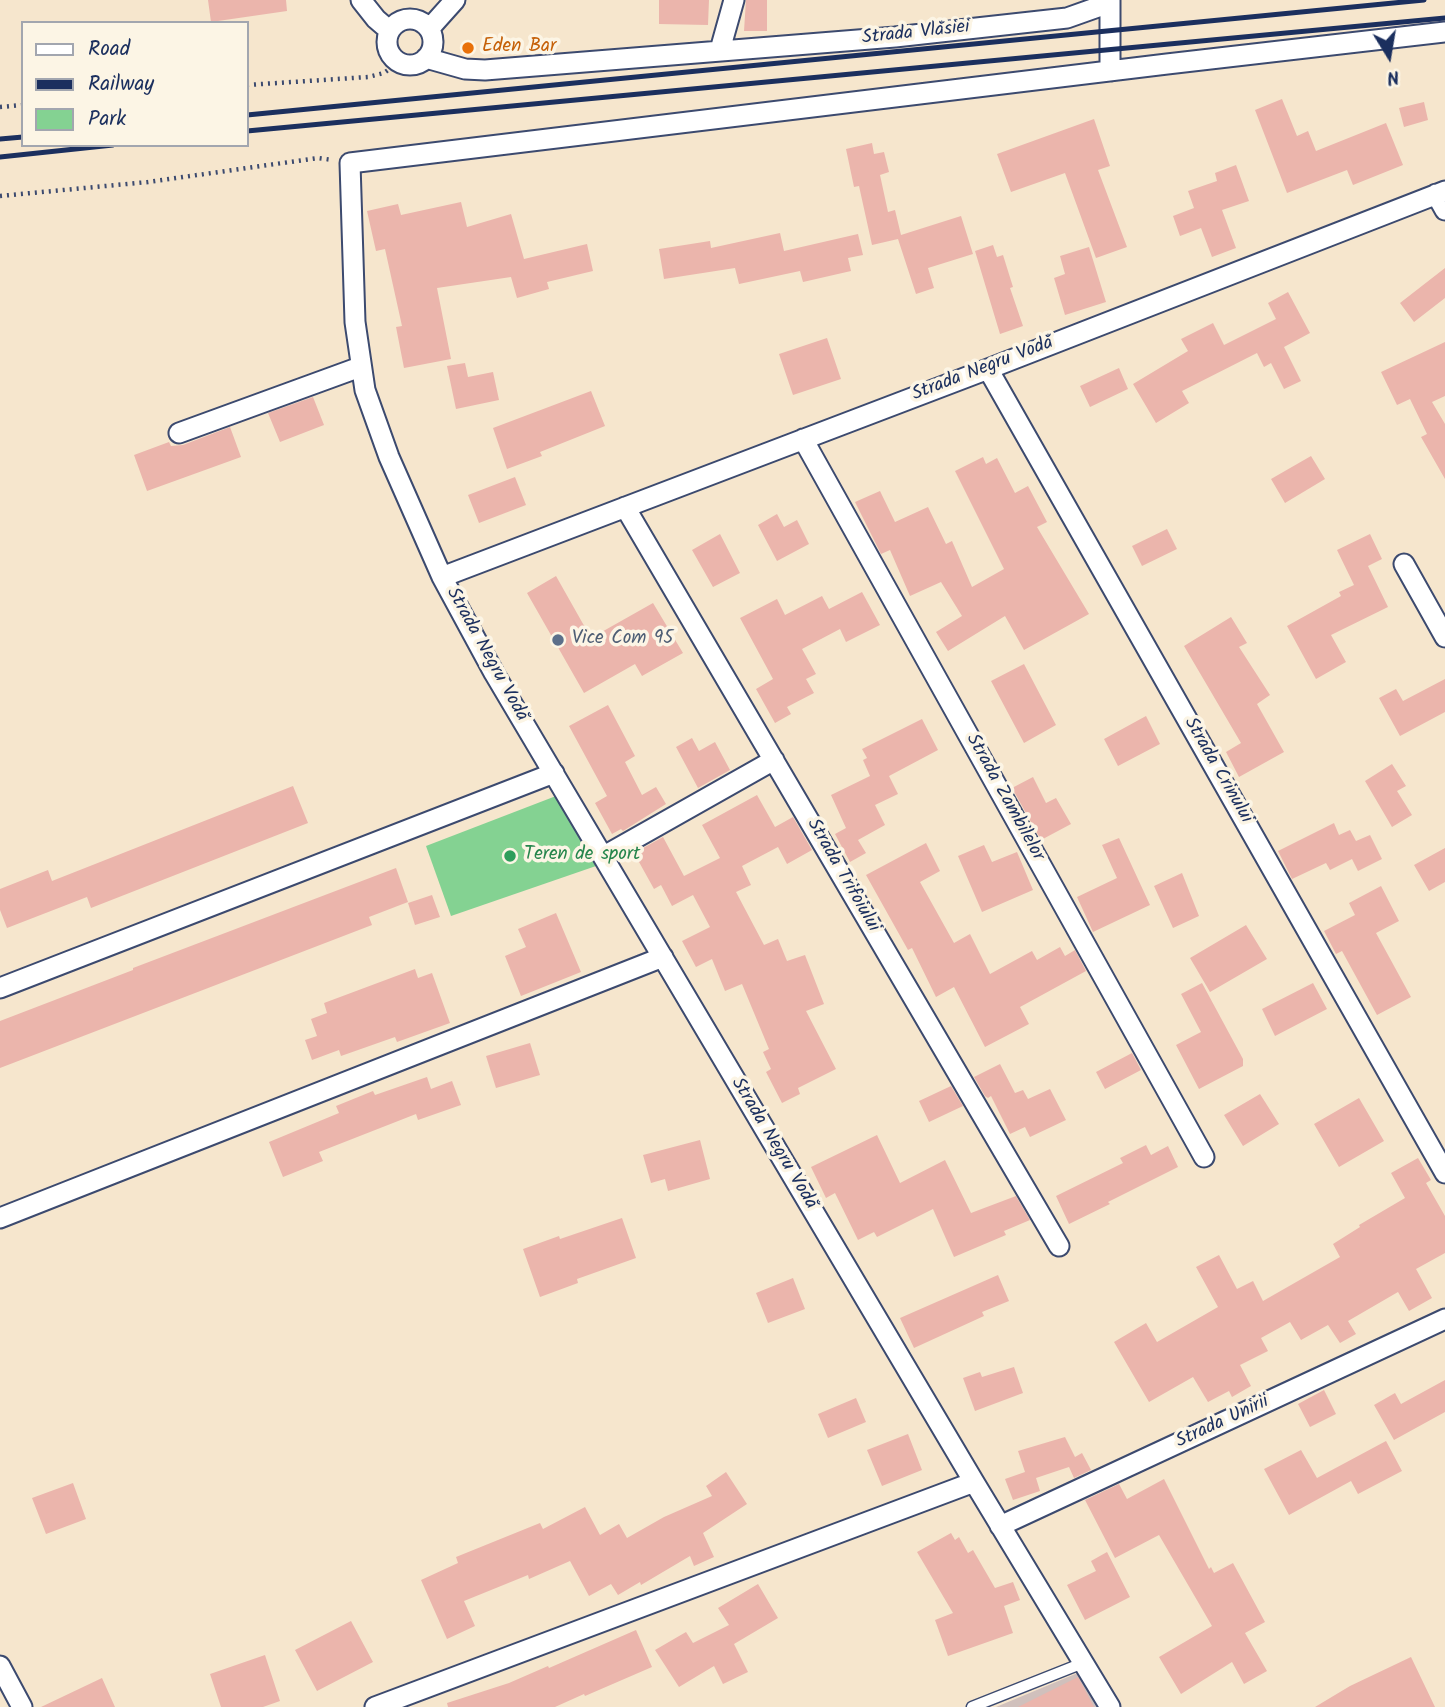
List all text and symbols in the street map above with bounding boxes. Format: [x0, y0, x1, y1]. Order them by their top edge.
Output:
street label: Strada Vlăsiei [861, 17, 971, 51]
legend [21, 21, 248, 147]
north arrow [1354, 21, 1424, 91]
text: Road [88, 33, 130, 66]
place label: Eden Bar [482, 37, 556, 59]
marker: Eden Bar [460, 40, 476, 56]
text: N [1384, 61, 1402, 92]
text: Railway [88, 68, 154, 101]
text: Park [88, 103, 126, 136]
street label: Strada Negru Vodă [909, 333, 1057, 407]
street label: Strada Negru Vodă [440, 584, 532, 726]
place label: Vice Com 95 [572, 629, 673, 651]
marker: Vice Com 95 [550, 632, 566, 648]
street label: Strada Crinului [1178, 714, 1256, 828]
street label: Strada Zambilelor [960, 730, 1048, 866]
street label: Strada Trifoiului [800, 815, 884, 937]
place label: Teren de sport [524, 845, 640, 867]
marker: Teren de sport [502, 848, 518, 864]
street label: Strada Negru Vodă [725, 1074, 821, 1214]
street label: Strada Unirii [1173, 1392, 1273, 1454]

